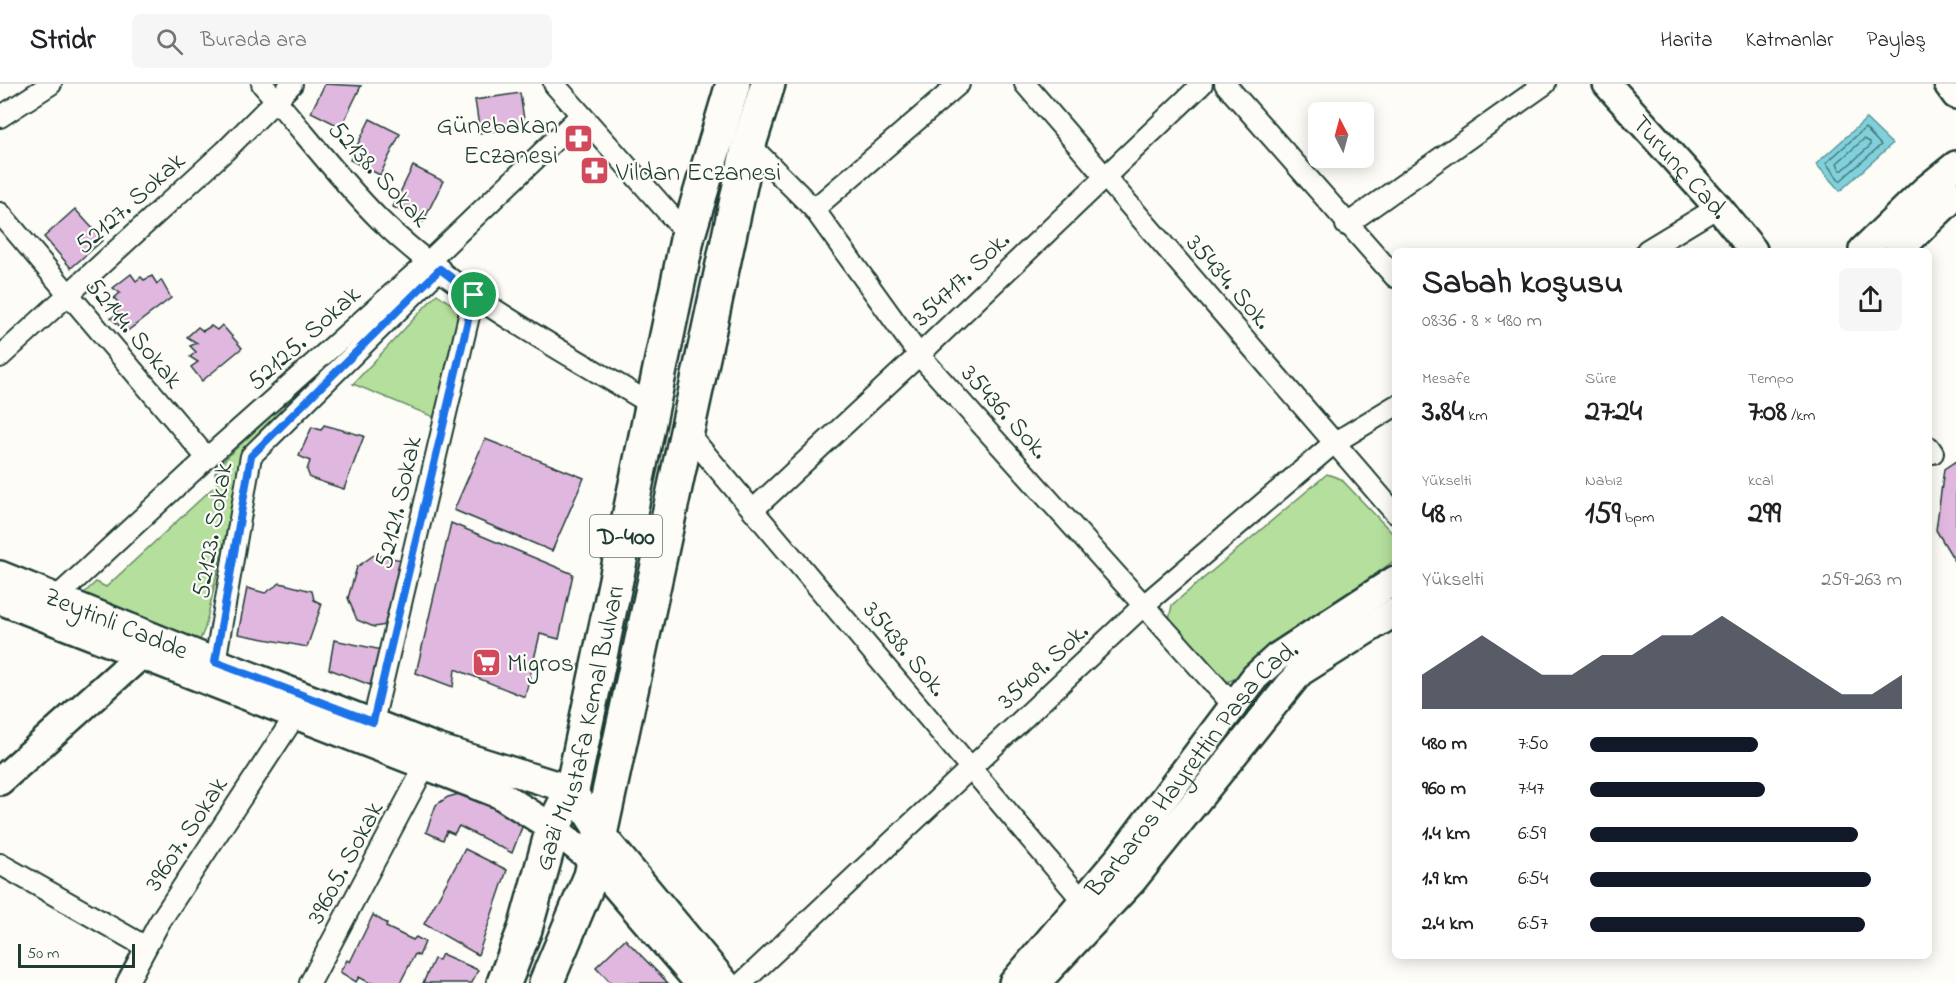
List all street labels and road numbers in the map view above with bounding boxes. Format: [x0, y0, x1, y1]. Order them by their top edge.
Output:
street label: Turunç Cad. [1621, 107, 1737, 229]
street label: 52138. Sokak [318, 113, 438, 238]
street label: 52127. Sokak [67, 144, 195, 264]
street label: 354717. Sok. [904, 223, 1020, 337]
street label: 35434. Sok. [1175, 227, 1280, 339]
street label: 52144. Sokak [75, 270, 191, 399]
street label: 52125. Sokak [240, 277, 371, 401]
street label: 35436. Sok. [951, 357, 1057, 469]
street label: 52121. Sokak [366, 432, 434, 573]
street label: 52123. Sokak [183, 459, 245, 602]
road number: D-400 [590, 515, 662, 557]
street label: Zeytinli Cadde [38, 579, 194, 671]
street label: Gazi Mustafa Kemal Bulvarı [526, 582, 636, 875]
street label: 35438. Sok. [852, 594, 955, 706]
street label: 35409. Sok. [990, 615, 1098, 720]
street label: Barbaros Hayrettin Paşa Cad. [1077, 632, 1307, 908]
street label: 39607. Sokak [136, 769, 239, 900]
street label: 39605. Sokak [298, 795, 395, 932]

